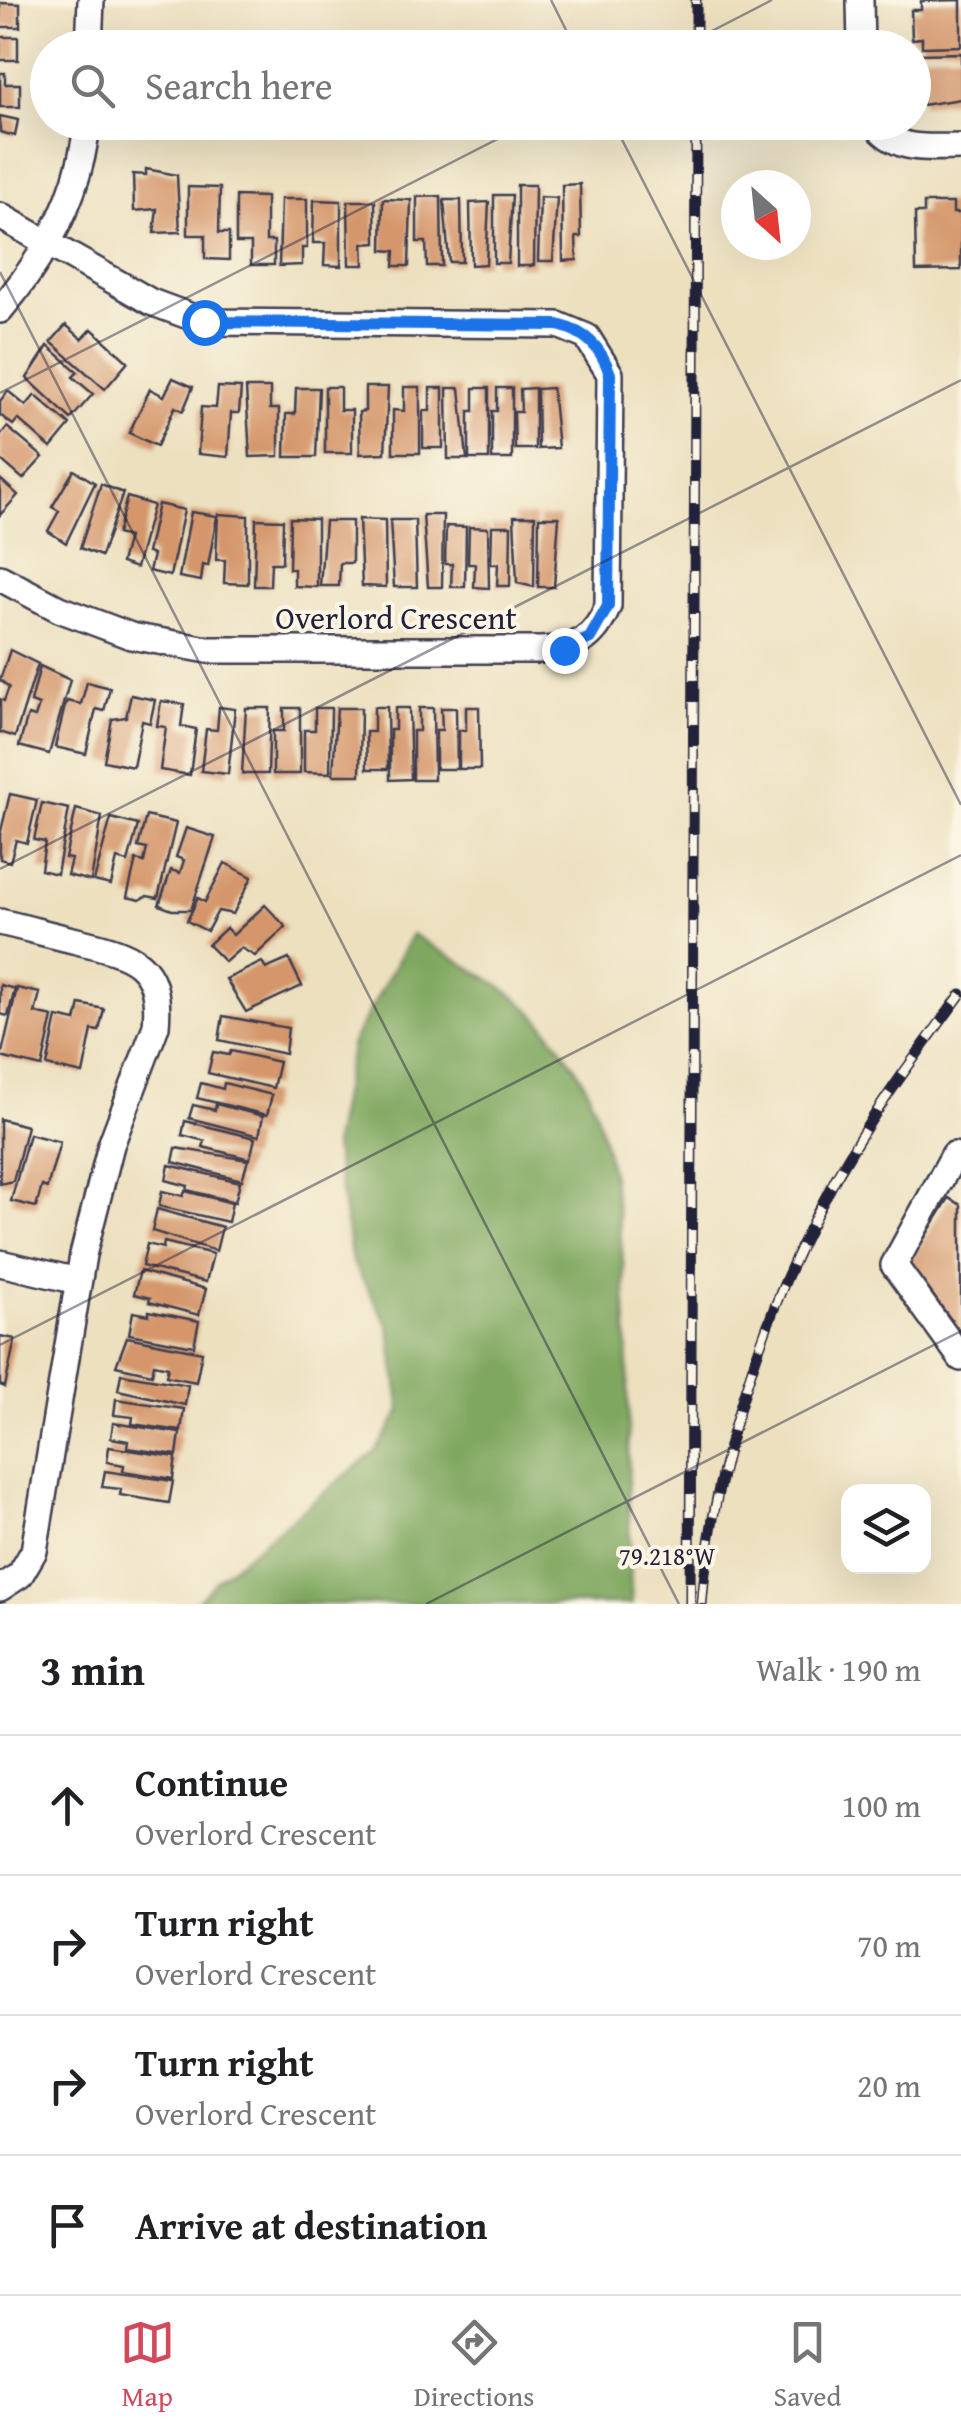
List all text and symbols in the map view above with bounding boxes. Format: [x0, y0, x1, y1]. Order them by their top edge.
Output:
search box [30, 30, 931, 140]
text: Search here [145, 57, 333, 113]
icon: search [65, 58, 120, 113]
north arrow [721, 170, 811, 260]
route start [182, 300, 228, 346]
street label: Overlord Crescent [275, 594, 517, 641]
route end [542, 628, 588, 674]
map controls [841, 1484, 931, 1574]
button: layers [841, 1484, 931, 1574]
text: 79.218°W [619, 1538, 715, 1574]
text: 3 min [40, 1639, 145, 1700]
text: Walk · 190 m [756, 1646, 921, 1693]
text: Continue [135, 1754, 288, 1810]
icon: ahead [40, 1778, 95, 1833]
text: 100 m [842, 1782, 921, 1829]
text: Overlord Crescent [135, 1810, 376, 1857]
text: Turn right [135, 1894, 314, 1950]
icon: right [40, 1918, 95, 1973]
text: 70 m [857, 1922, 921, 1969]
text: Overlord Crescent [135, 1950, 376, 1997]
text: Turn right [135, 2034, 314, 2090]
icon: right [40, 2058, 95, 2113]
text: 20 m [857, 2062, 921, 2109]
text: Overlord Crescent [135, 2090, 376, 2137]
text: Arrive at destination [135, 2197, 488, 2253]
icon: arrive [40, 2198, 95, 2253]
tab: Map [120, 2315, 175, 2416]
tab: Directions [414, 2315, 534, 2416]
tab: Saved [774, 2315, 841, 2416]

